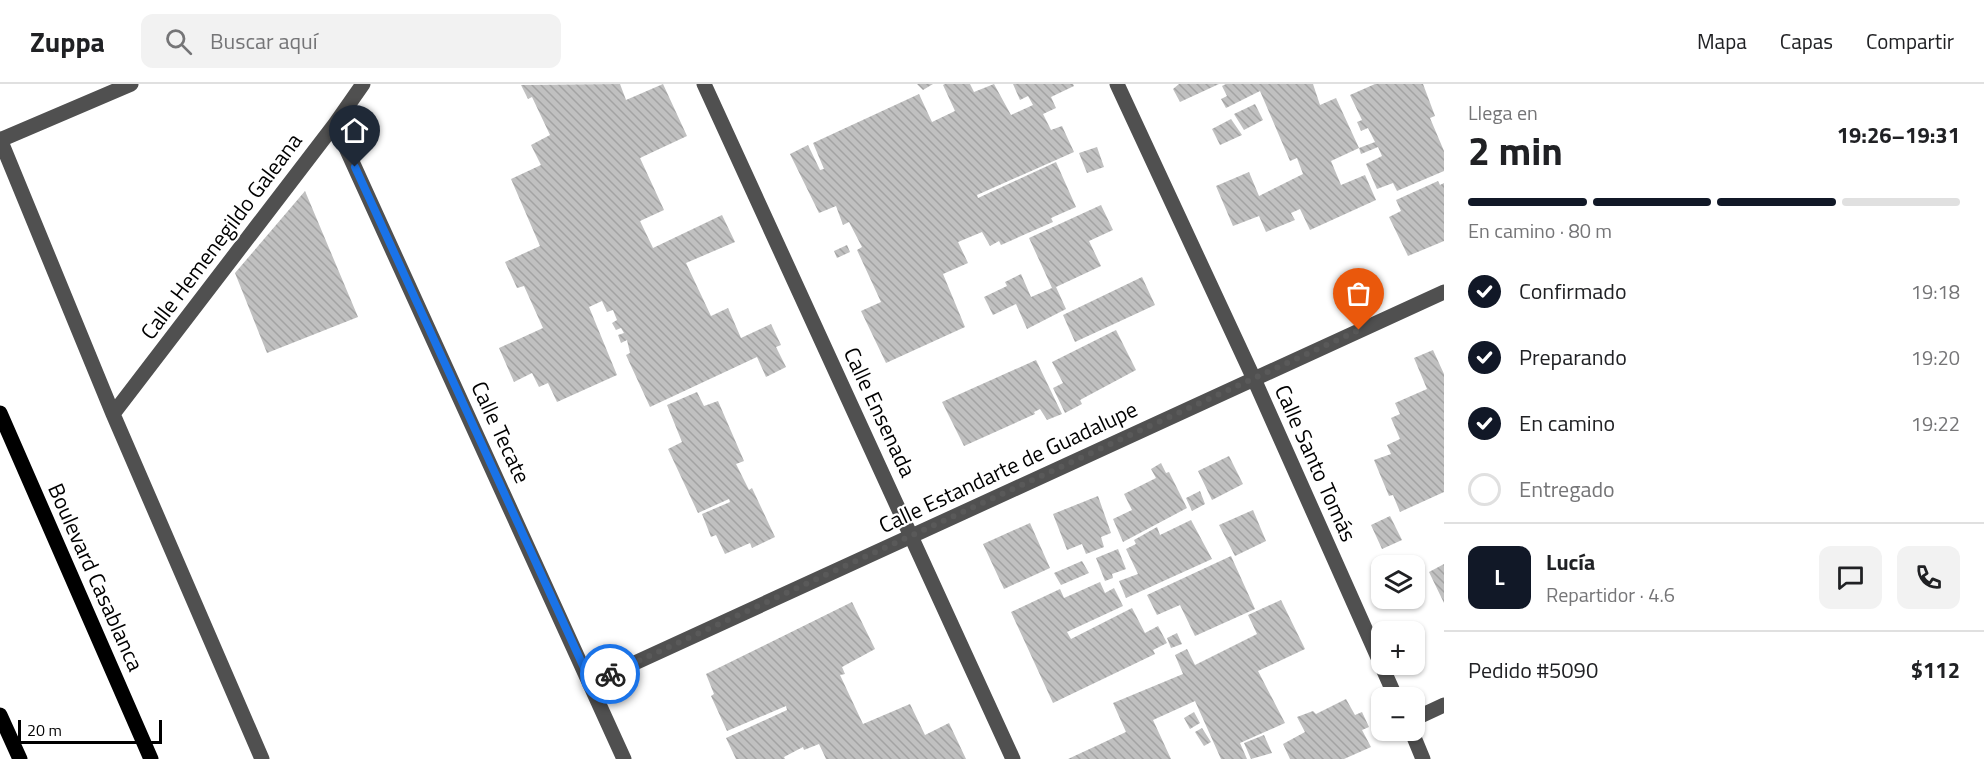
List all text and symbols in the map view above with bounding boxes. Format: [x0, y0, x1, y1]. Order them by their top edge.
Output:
search box [141, 14, 561, 68]
text: Zuppa [30, 20, 105, 63]
text: Buscar aquí [210, 24, 318, 58]
icon: search [162, 25, 195, 58]
text: Mapa [1697, 25, 1747, 57]
text: Capas [1780, 25, 1833, 57]
text: Compartir [1866, 25, 1954, 57]
text: Llega en [1468, 97, 1538, 128]
pin [329, 105, 380, 167]
icon: home [338, 114, 371, 147]
text: 19:26–19:31 [1837, 118, 1960, 152]
text: 2 min [1468, 121, 1563, 180]
street label: Calle Hemenegildo Galeana [132, 125, 310, 347]
text: En camino · 80 m [1468, 215, 1612, 246]
pin [1333, 268, 1384, 330]
text: Confirmado [1519, 274, 1627, 308]
icon: check [1468, 275, 1501, 308]
text: 19:18 [1911, 276, 1960, 307]
icon: bag [1342, 277, 1375, 310]
text: Preparando [1519, 340, 1627, 374]
street label: Calle Ensenada [835, 341, 925, 483]
icon: check [1468, 341, 1501, 374]
text: 19:20 [1911, 342, 1960, 373]
street label: Calle Tecate [463, 375, 539, 489]
street label: Calle Santo Tomás [1266, 379, 1366, 547]
street label: Calle Estandarte de Guadalupe [873, 392, 1143, 542]
text: En camino [1519, 406, 1615, 440]
icon: check [1468, 407, 1501, 440]
text: 19:22 [1911, 408, 1960, 439]
text: Entregado [1519, 472, 1615, 506]
street label: Boulevard Casablanca [39, 478, 153, 676]
text: Lucía [1546, 545, 1595, 579]
button: chat [1819, 546, 1882, 609]
button: phone [1897, 546, 1960, 609]
map controls [1371, 555, 1425, 741]
button: layers [1371, 555, 1425, 609]
text: L [1494, 560, 1505, 594]
text: Repartidor · 4.6 [1546, 579, 1675, 610]
button: + [1371, 621, 1425, 675]
courier [580, 644, 640, 704]
text: Pedido #5090 [1468, 653, 1598, 687]
text: $112 [1911, 653, 1960, 687]
icon: bike [594, 658, 627, 691]
button: − [1371, 687, 1425, 741]
scale bar [18, 717, 162, 744]
text: 20 m [27, 718, 62, 742]

